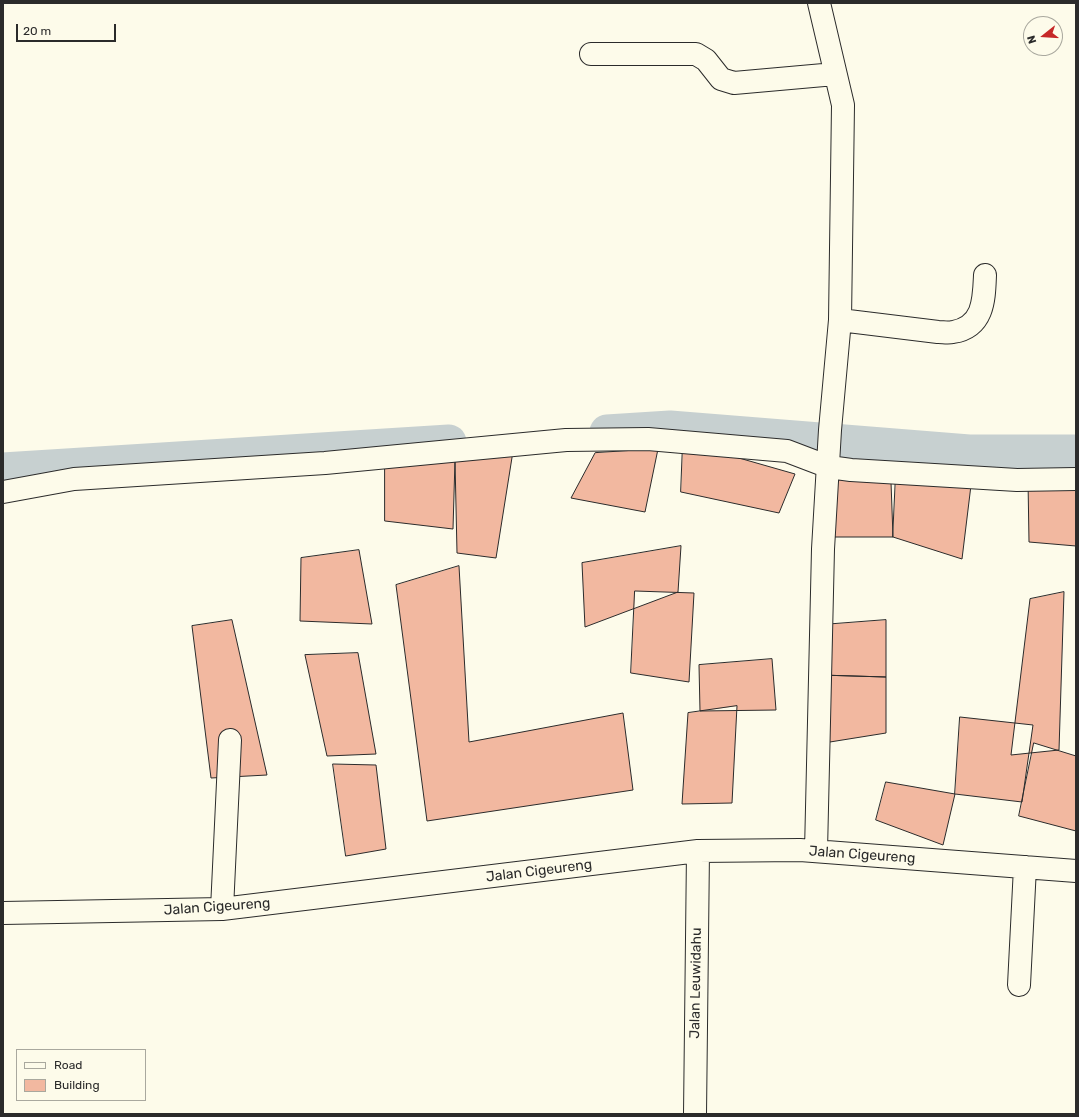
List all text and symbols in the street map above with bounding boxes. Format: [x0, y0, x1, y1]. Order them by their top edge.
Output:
scale bar [18, 16, 118, 42]
north arrow [1023, 16, 1063, 56]
text: 20 m [23, 24, 51, 38]
text: N [1025, 34, 1039, 45]
street label: Jalan Cigeureng [808, 843, 916, 867]
street label: Jalan Cigeureng [485, 856, 593, 886]
street label: Jalan Cigeureng [163, 895, 271, 919]
street label: Jalan Leuwidahu [687, 927, 705, 1039]
legend [16, 1049, 146, 1101]
text: Road [54, 1058, 82, 1072]
text: Building [54, 1078, 100, 1092]

